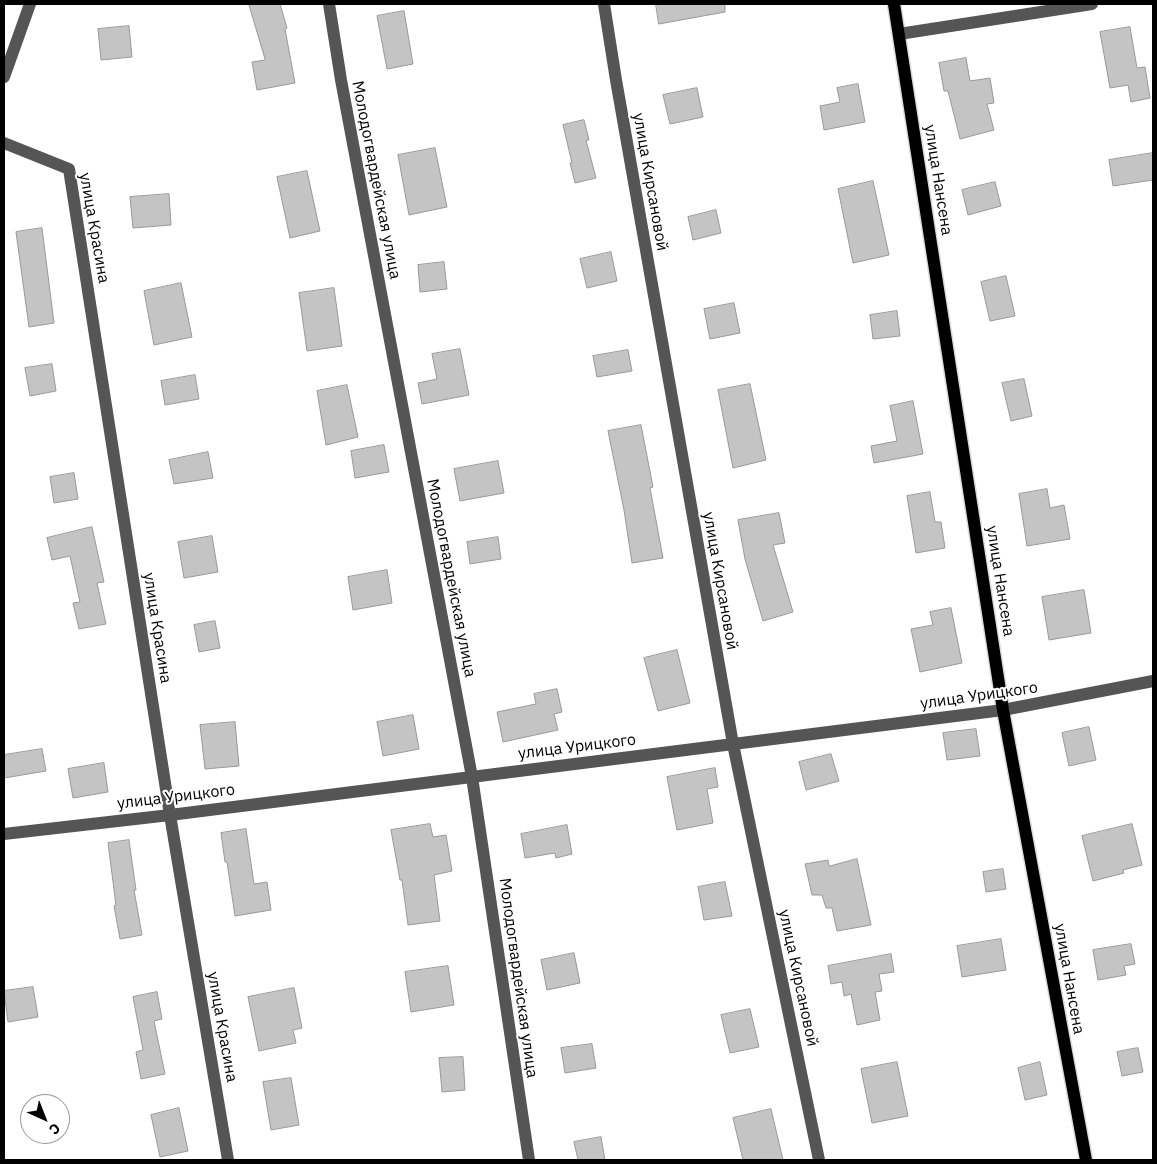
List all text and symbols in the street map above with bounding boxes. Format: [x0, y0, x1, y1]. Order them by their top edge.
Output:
street label: Молодогвардейская улица [347, 79, 405, 281]
street label: улица Кирсановой [628, 112, 672, 252]
street label: улица Нансена [920, 123, 956, 237]
street label: улица Красина [75, 171, 113, 285]
street label: Молодогвардейская улица [422, 477, 480, 679]
street label: улица Кирсановой [698, 511, 742, 651]
street label: улица Нансена [982, 524, 1018, 638]
street label: улица Красина [139, 571, 175, 685]
street label: улица Урицкого [919, 678, 1039, 714]
street label: улица Урицкого [517, 730, 637, 764]
street label: улица Урицкого [116, 780, 236, 814]
street label: Молодогвардейская улица [494, 877, 542, 1079]
street label: улица Кирсановой [774, 908, 822, 1048]
street label: улица Нансена [1050, 922, 1088, 1036]
street label: улица Красина [203, 970, 241, 1084]
north arrow [20, 1094, 70, 1144]
text: С [45, 1119, 64, 1139]

